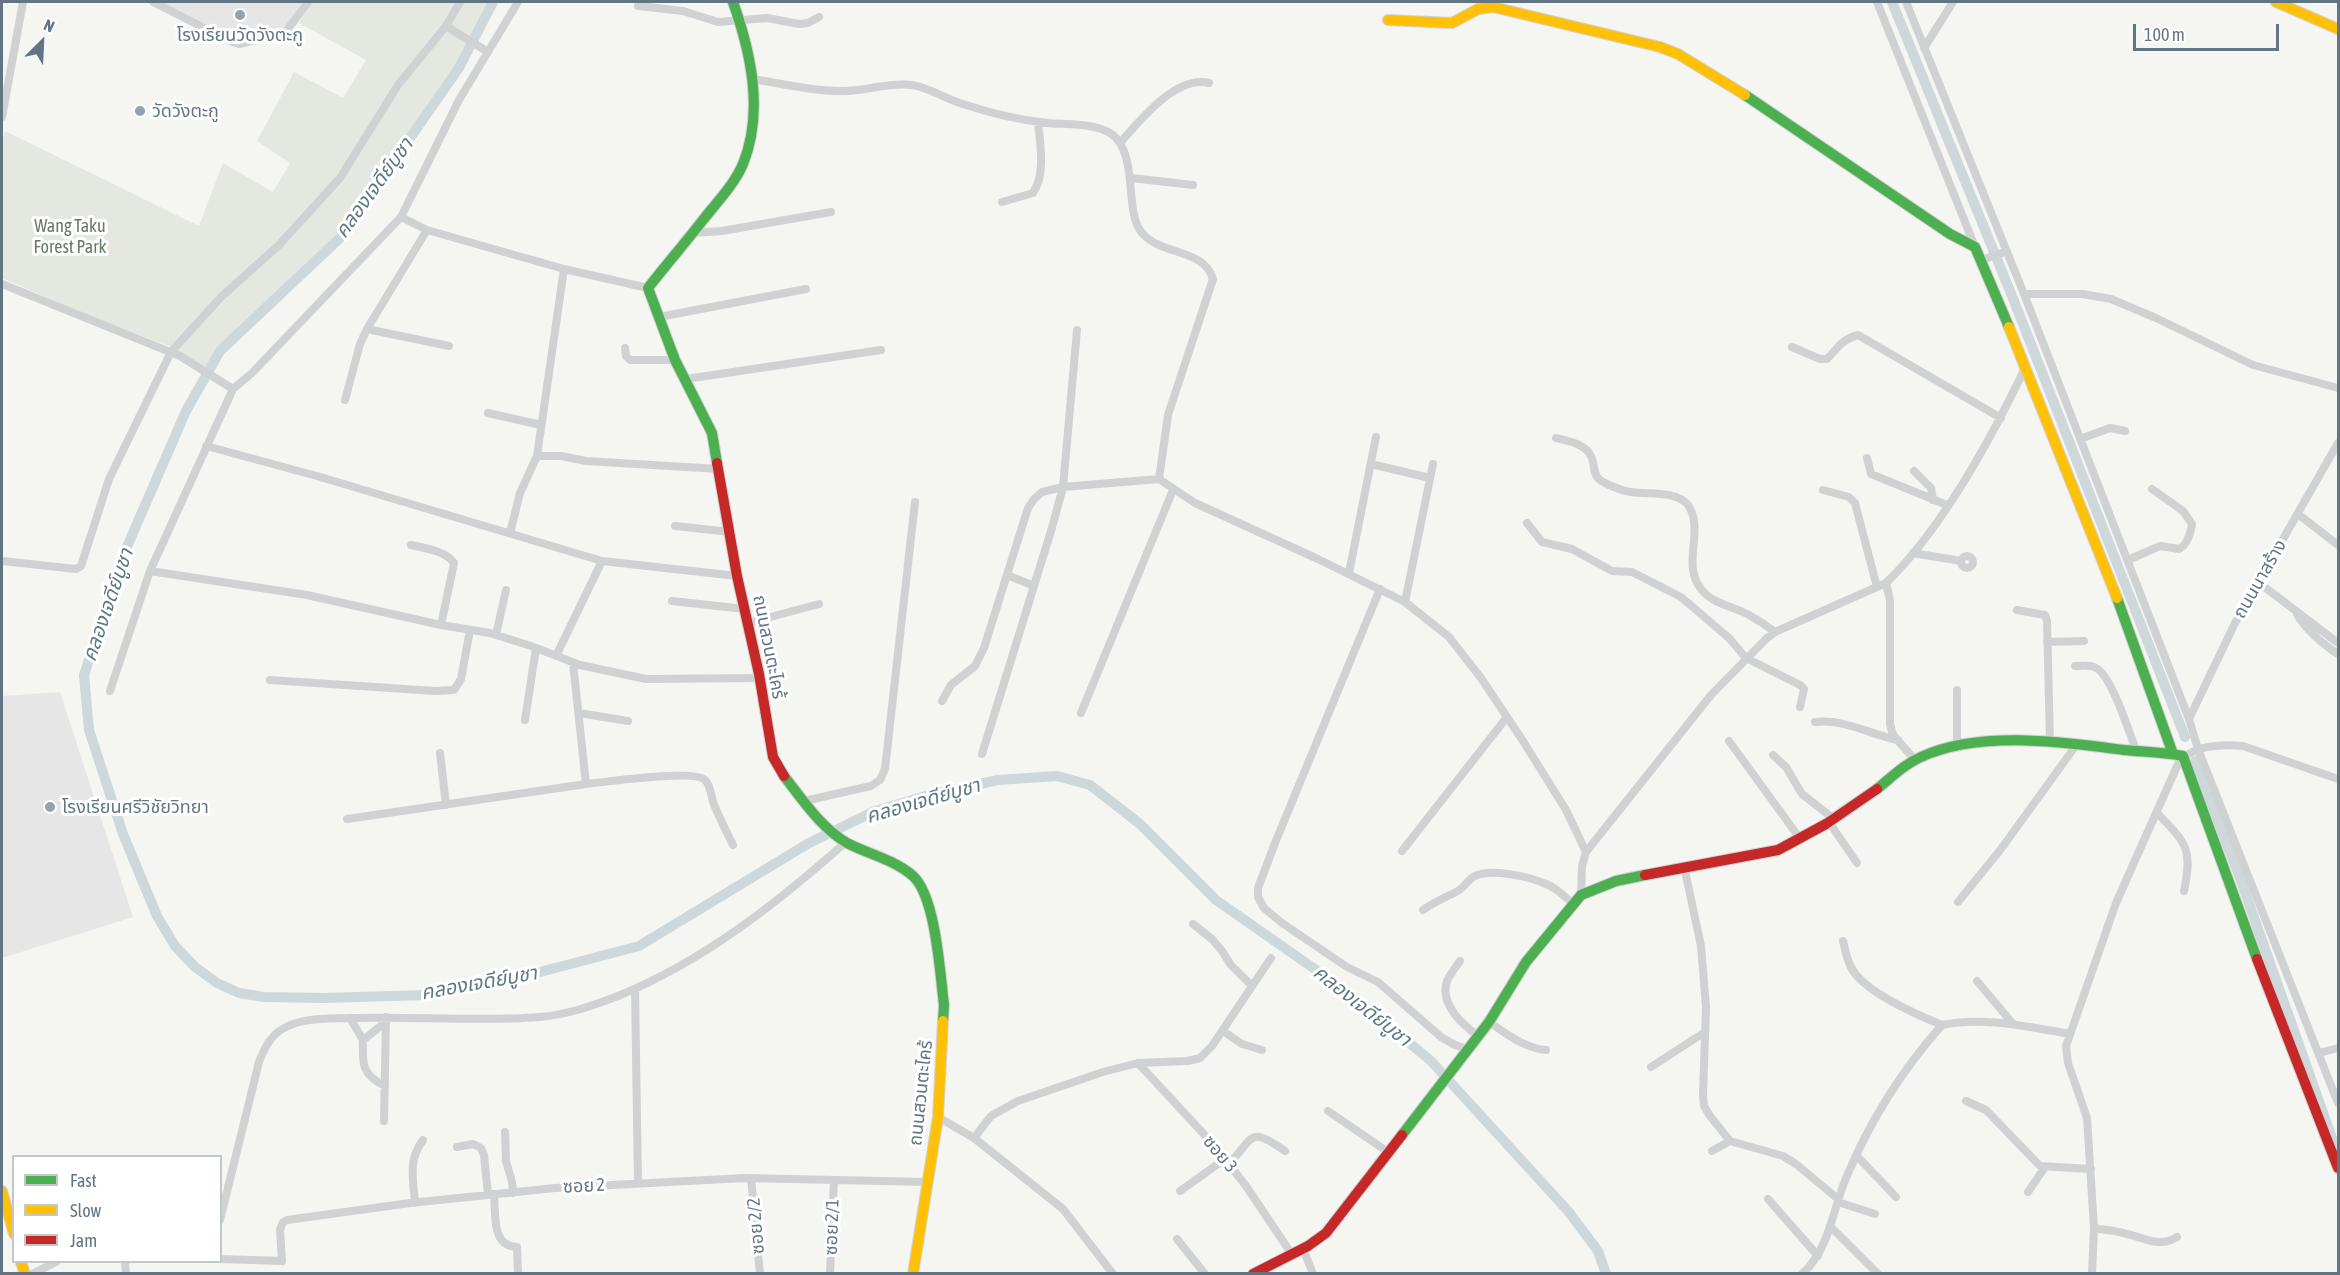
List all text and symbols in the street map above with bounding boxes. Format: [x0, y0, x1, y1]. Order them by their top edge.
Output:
marker: โรงเรียนวัดวังตะกู [233, 8, 247, 22]
north arrow [12, 12, 72, 72]
scale bar [2136, 12, 2282, 50]
text: N [41, 15, 57, 36]
place label: โรงเรียนวัดวังตะกู [177, 24, 303, 46]
text: 100 m [2144, 24, 2185, 45]
place label: วัดวังตะกู [152, 100, 219, 122]
marker: วัดวังตะกู [133, 104, 147, 118]
water label: คลองเจดีย์บูชา [330, 134, 418, 242]
park label: Wang Taku Forest Park [34, 215, 106, 258]
street label: ถนนนาสร้าง [2229, 536, 2291, 622]
water label: คลองเจดีย์บูชา [78, 546, 138, 664]
street label: ถนนสวนตะไคร้ [748, 593, 790, 701]
water label: คลองเจดีย์บูชา [863, 773, 983, 829]
place label: โรงเรียนศรีวิชัยวิทยา [62, 796, 209, 818]
marker: โรงเรียนศรีวิชัยวิทยา [43, 800, 57, 814]
water label: คลองเจดีย์บูชา [1308, 960, 1416, 1052]
water label: คลองเจดีย์บูชา [419, 961, 539, 1005]
street label: ถนนสวนตะไคร้ [905, 1039, 937, 1147]
street label: ซอย 3 [1198, 1131, 1242, 1177]
legend [12, 1155, 222, 1263]
text: Fast [70, 1170, 97, 1191]
street label: ซอย 2 [562, 1174, 606, 1198]
street label: ซอย 2/2 [743, 1197, 769, 1255]
street label: ซอย 2/1 [820, 1198, 844, 1256]
text: Slow [70, 1200, 101, 1221]
text: Jam [70, 1230, 97, 1251]

